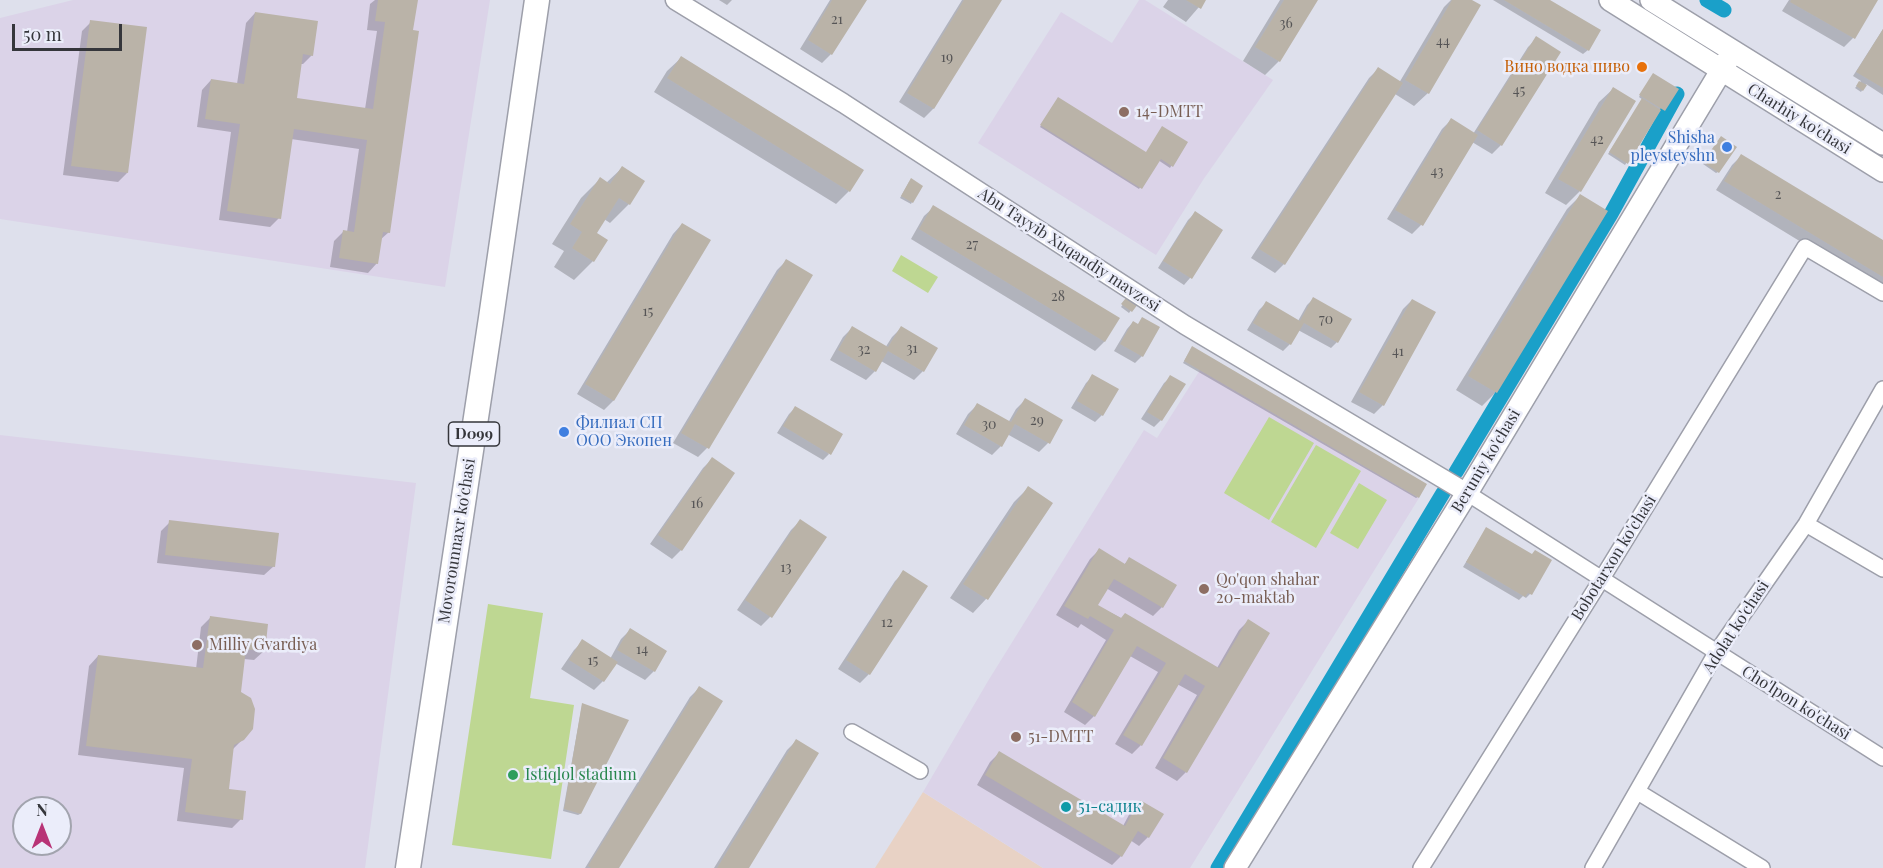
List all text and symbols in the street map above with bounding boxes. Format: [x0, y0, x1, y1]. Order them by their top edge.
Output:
scale bar [15, 12, 124, 50]
house number: 21 [831, 12, 843, 28]
house number: 36 [1279, 16, 1293, 32]
text: 50 m [23, 22, 62, 46]
house number: 44 [1436, 34, 1450, 50]
house number: 19 [941, 50, 953, 66]
place label: Вино водка пиво [1504, 57, 1630, 77]
marker: Вино водка пиво [1635, 60, 1649, 74]
street label: Charhiy ko'chasi [1744, 80, 1854, 158]
house number: 45 [1513, 83, 1525, 99]
place label: 14-DMTT [1136, 102, 1203, 122]
marker: 14-DMTT [1117, 105, 1131, 119]
place label: Shisha pleysteyshn [1631, 128, 1715, 166]
house number: 42 [1590, 132, 1604, 148]
marker: Shisha pleysteyshn [1720, 140, 1734, 154]
house number: 43 [1431, 164, 1443, 180]
street label: Abu Tayyib Xuqandiy mavzesi [974, 184, 1164, 316]
house number: 2 [1775, 187, 1781, 203]
house number: 27 [966, 237, 978, 253]
house number: 28 [1051, 289, 1065, 305]
house number: 15 [643, 304, 653, 320]
house number: 70 [1319, 312, 1333, 328]
house number: 31 [906, 341, 918, 357]
house number: 32 [857, 342, 871, 358]
house number: 41 [1392, 344, 1404, 360]
street label: Beruniy ko'chasi [1448, 406, 1524, 516]
place label: Филиал СП ООО Экопен [576, 413, 672, 451]
house number: 29 [1030, 413, 1044, 429]
house number: 30 [982, 417, 996, 433]
road number: D099 [448, 422, 500, 446]
marker: Филиал СП ООО Экопен [557, 425, 571, 439]
street label: Movorounnaxr ko'chasi [434, 457, 480, 625]
street label: Bobotarxon ko'chasi [1568, 492, 1660, 624]
house number: 16 [691, 496, 703, 512]
house number: 13 [780, 560, 792, 576]
place label: Qo'qon shahar 20-maktab [1216, 570, 1319, 608]
street label: Adolat ko'chasi [1699, 577, 1773, 677]
marker: Qo'qon shahar 20-maktab [1197, 582, 1211, 596]
house number: 12 [881, 615, 893, 631]
place label: Milliy Gvardiya [209, 635, 317, 655]
marker: Milliy Gvardiya [190, 638, 204, 652]
house number: 14 [636, 642, 648, 658]
house number: 15 [588, 653, 598, 669]
street label: Cho'lpon ko'chasi [1738, 662, 1854, 744]
place label: 51-DMTT [1028, 727, 1094, 747]
marker: 51-DMTT [1009, 730, 1023, 744]
place label: Istiqlol stadium [525, 765, 637, 785]
marker: Istiqlol stadium [506, 768, 520, 782]
north arrow [12, 796, 72, 856]
place label: 51-садик [1078, 797, 1142, 817]
text: N [36, 799, 48, 820]
marker: 51-садик [1059, 800, 1073, 814]

